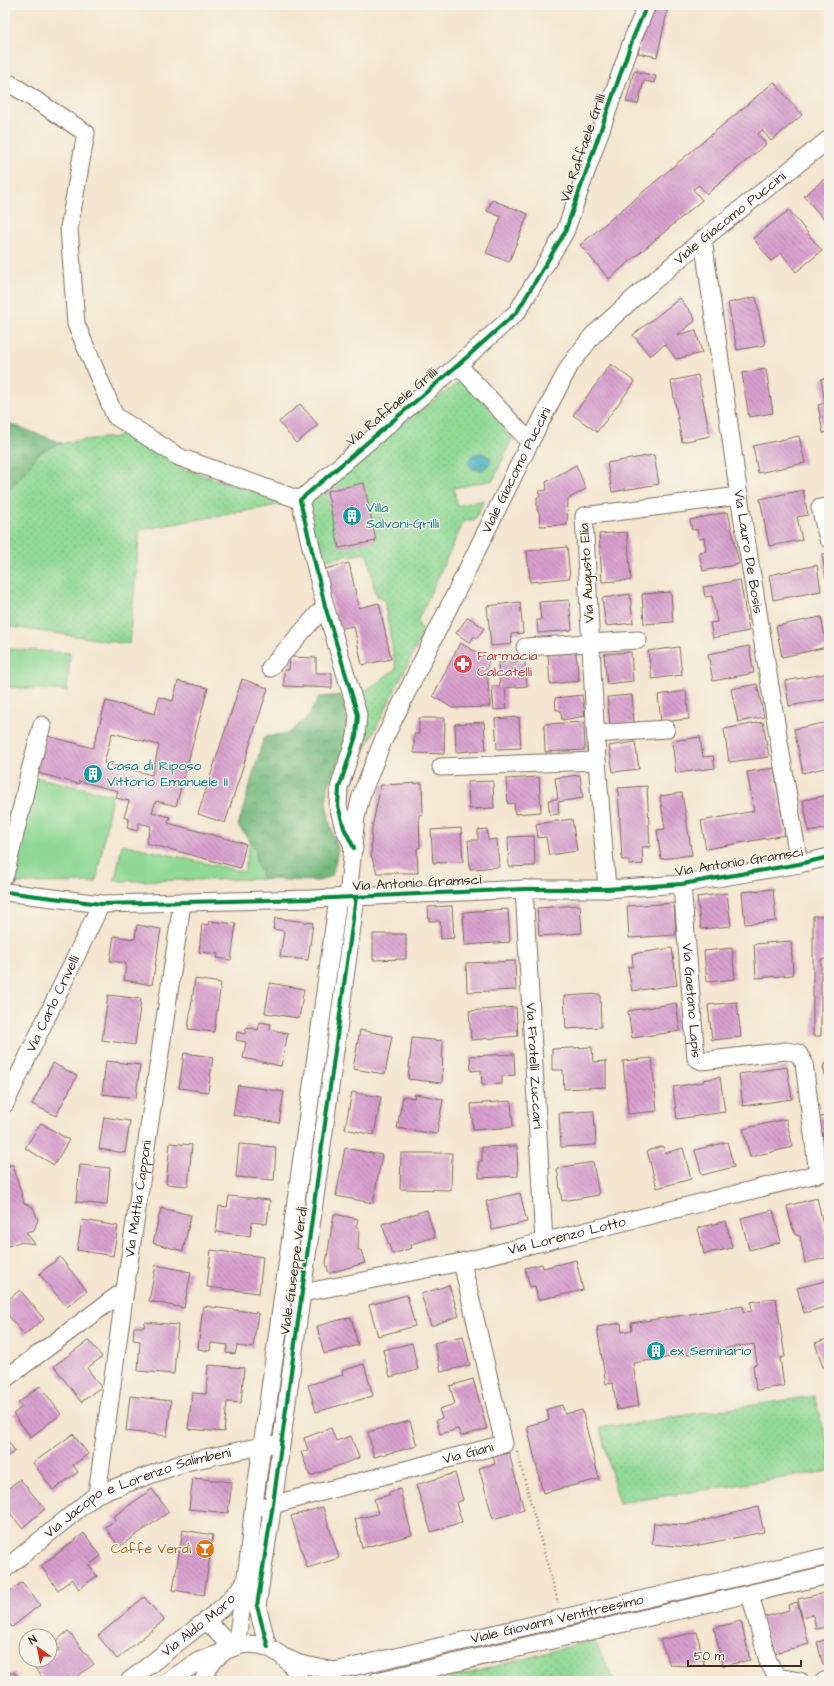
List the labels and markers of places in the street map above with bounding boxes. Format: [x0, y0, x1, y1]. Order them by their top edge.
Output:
place label: Villa Salvoni-Grilli [366, 498, 439, 534]
building icon: Villa Salvoni-Grilli [341, 505, 363, 527]
place label: Farmacia Calcatelli [477, 646, 538, 682]
pharmacy icon: Farmacia Calcatelli [452, 653, 474, 675]
place label: Casa di Riposo Vittorio Emanuele II [107, 756, 228, 792]
building icon: Casa di Riposo Vittorio Emanuele II [82, 763, 104, 785]
building icon: ex Seminario [645, 1340, 667, 1362]
place label: ex Seminario [670, 1341, 751, 1361]
bar icon: Caffè Verdi [194, 1538, 216, 1560]
place label: Caffè Verdi [111, 1539, 191, 1559]

